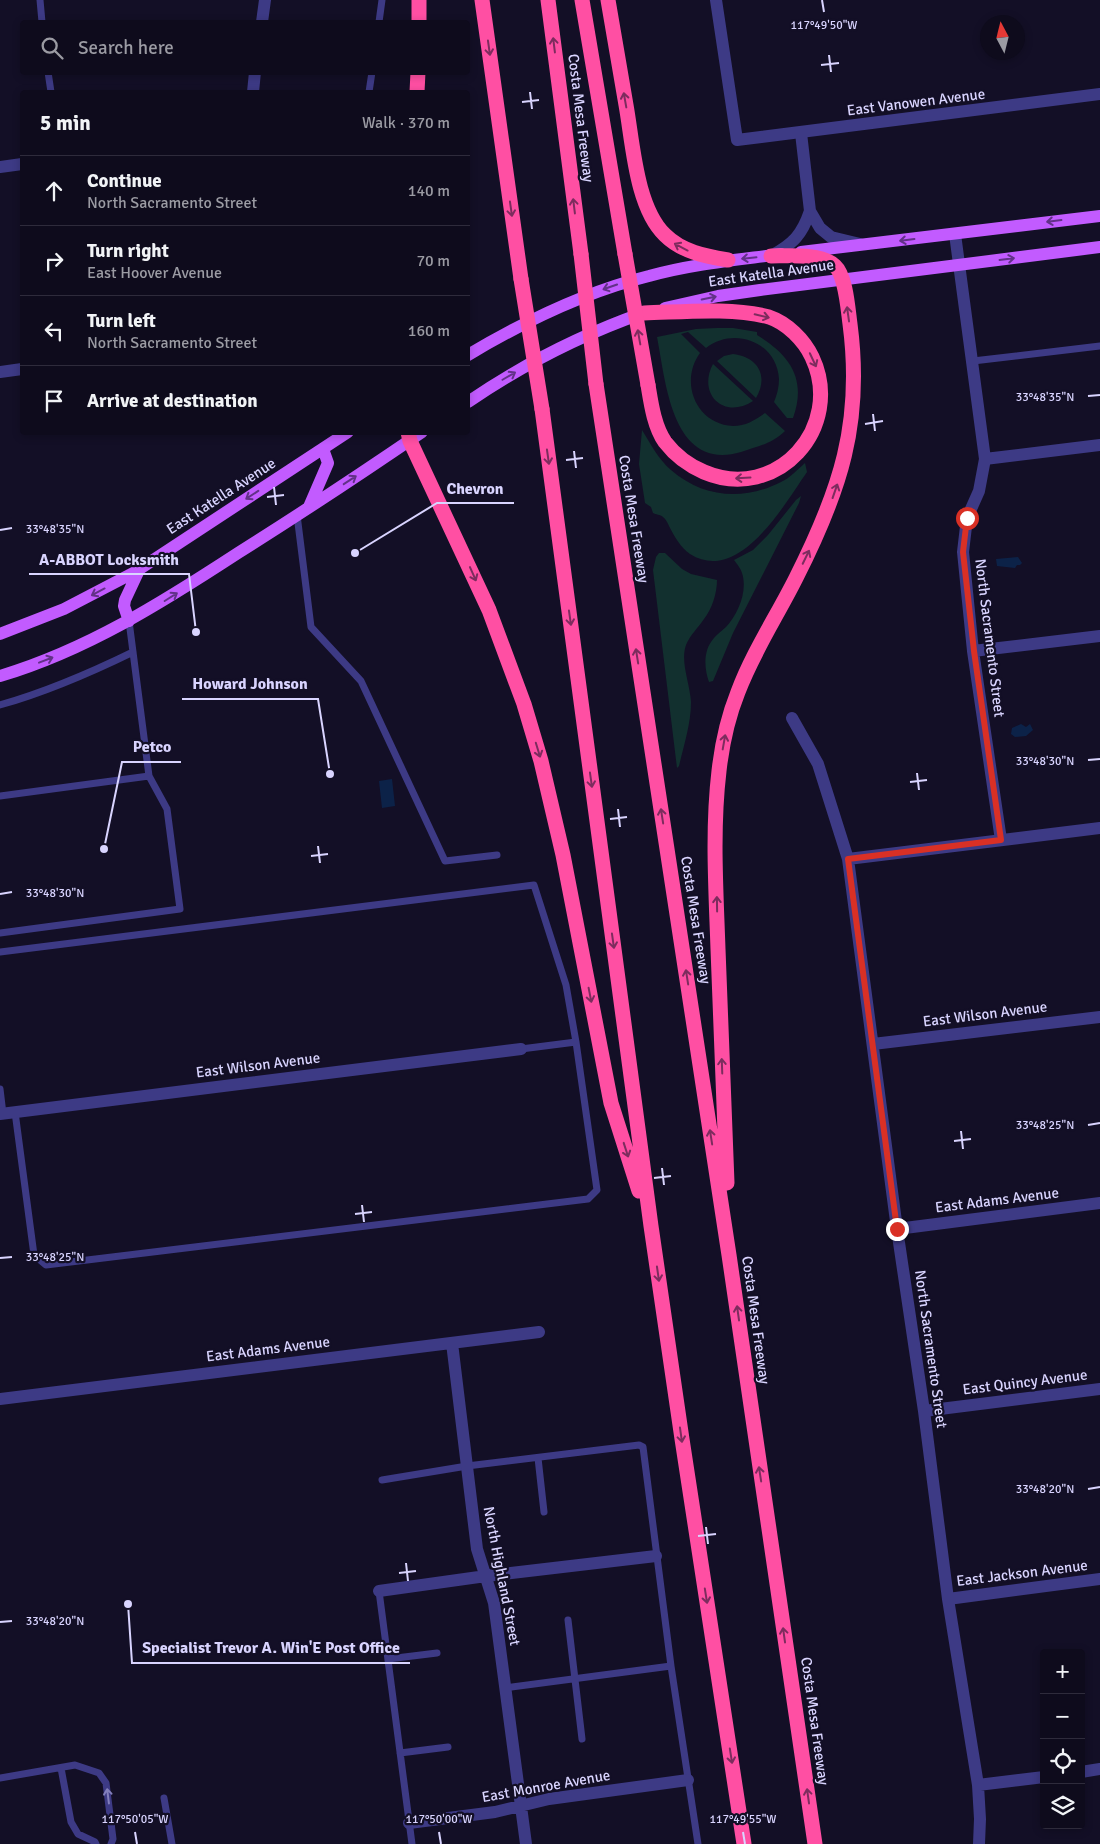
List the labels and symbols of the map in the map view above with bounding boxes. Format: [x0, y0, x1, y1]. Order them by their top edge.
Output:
north arrow [980, 15, 1025, 60]
text: 117°49'50"W [790, 18, 858, 33]
one-way arrow [549, 37, 559, 53]
one-way arrow [484, 40, 494, 56]
street label: Costa Mesa Freeway [564, 53, 598, 183]
street label: East Vanowen Avenue [846, 85, 986, 119]
one-way arrow [620, 93, 630, 109]
one-way arrow [569, 198, 579, 214]
one-way arrow [506, 201, 516, 217]
one-way arrow [1047, 216, 1063, 226]
one-way arrow [899, 235, 915, 245]
one-way arrow [674, 242, 689, 252]
one-way arrow [742, 253, 758, 263]
one-way arrow [999, 253, 1015, 263]
street label: East Katella Avenue [707, 255, 835, 291]
one-way arrow [603, 283, 619, 293]
one-way arrow [700, 293, 716, 302]
one-way arrow [843, 306, 853, 322]
one-way arrow [754, 312, 770, 321]
one-way arrow [634, 329, 644, 345]
one-way arrow [809, 352, 819, 367]
one-way arrow [501, 371, 515, 381]
text: 33°48'35"N [1016, 390, 1074, 405]
one-way arrow [544, 449, 554, 465]
street label: East Katella Avenue [163, 454, 279, 538]
street label: Costa Mesa Freeway [615, 454, 653, 584]
callout: Chevron [437, 472, 514, 503]
one-way arrow [735, 474, 751, 483]
one-way arrow [343, 475, 357, 486]
text: Chevron [446, 479, 504, 499]
one-way arrow [830, 484, 840, 500]
one-way arrow [245, 490, 259, 500]
route start [956, 507, 979, 530]
text: 33°48'35"N [26, 522, 84, 537]
callout: A-ABBOT Locksmith [29, 543, 189, 574]
text: A-ABBOT Locksmith [39, 550, 179, 570]
one-way arrow [802, 550, 811, 565]
street label: North Sacramento Street [971, 558, 1009, 718]
one-way arrow [469, 566, 479, 581]
one-way arrow [90, 587, 105, 597]
one-way arrow [163, 591, 177, 601]
one-way arrow [565, 610, 575, 626]
one-way arrow [632, 648, 642, 664]
one-way arrow [38, 655, 53, 664]
callout: Howard Johnson [182, 668, 318, 699]
text: Howard Johnson [192, 674, 308, 694]
callout: Petco [122, 731, 181, 762]
one-way arrow [719, 734, 729, 750]
text: Petco [133, 737, 171, 757]
one-way arrow [534, 742, 543, 758]
text: 33°48'30"N [1016, 754, 1074, 769]
one-way arrow [586, 771, 596, 787]
one-way arrow [657, 809, 667, 825]
street label: Costa Mesa Freeway [677, 855, 715, 985]
text: 33°48'30"N [26, 886, 84, 901]
one-way arrow [712, 896, 722, 912]
one-way arrow [608, 932, 618, 948]
one-way arrow [681, 969, 691, 985]
one-way arrow [586, 986, 596, 1002]
street label: East Wilson Avenue [922, 997, 1048, 1031]
street label: East Wilson Avenue [195, 1048, 321, 1082]
one-way arrow [718, 1058, 727, 1074]
text: 33°48'25"N [1016, 1118, 1074, 1133]
one-way arrow [706, 1130, 716, 1146]
one-way arrow [621, 1141, 631, 1157]
street label: East Adams Avenue [934, 1183, 1060, 1217]
route end [886, 1218, 909, 1241]
text: 33°48'25"N [26, 1250, 84, 1265]
street label: Costa Mesa Freeway [738, 1255, 774, 1385]
one-way arrow [653, 1266, 663, 1282]
street label: North Sacramento Street [911, 1269, 951, 1429]
one-way arrow [732, 1306, 742, 1322]
street label: East Adams Avenue [205, 1332, 331, 1366]
street label: East Quincy Avenue [962, 1365, 1088, 1399]
one-way arrow [676, 1427, 686, 1443]
one-way arrow [755, 1467, 765, 1483]
text: 33°48'20"N [1016, 1482, 1074, 1497]
street label: North Highland Street [480, 1505, 524, 1647]
street label: East Jackson Avenue [955, 1556, 1089, 1590]
one-way arrow [702, 1587, 712, 1603]
text: 33°48'20"N [26, 1614, 84, 1629]
one-way arrow [779, 1627, 789, 1643]
callout: Specialist Trevor A. Win'E Post Office [132, 1632, 410, 1663]
text: Specialist Trevor A. Win'E Post Office [142, 1638, 400, 1658]
street label: Costa Mesa Freeway [797, 1656, 833, 1786]
one-way arrow [726, 1748, 736, 1764]
street label: East Monroe Avenue [480, 1766, 612, 1806]
one-way arrow [103, 1788, 113, 1804]
one-way arrow [802, 1788, 812, 1804]
text: 117°50'05"W [101, 1812, 169, 1827]
text: 117°50'00"W [405, 1812, 473, 1827]
text: 117°49'55"W [709, 1812, 777, 1827]

